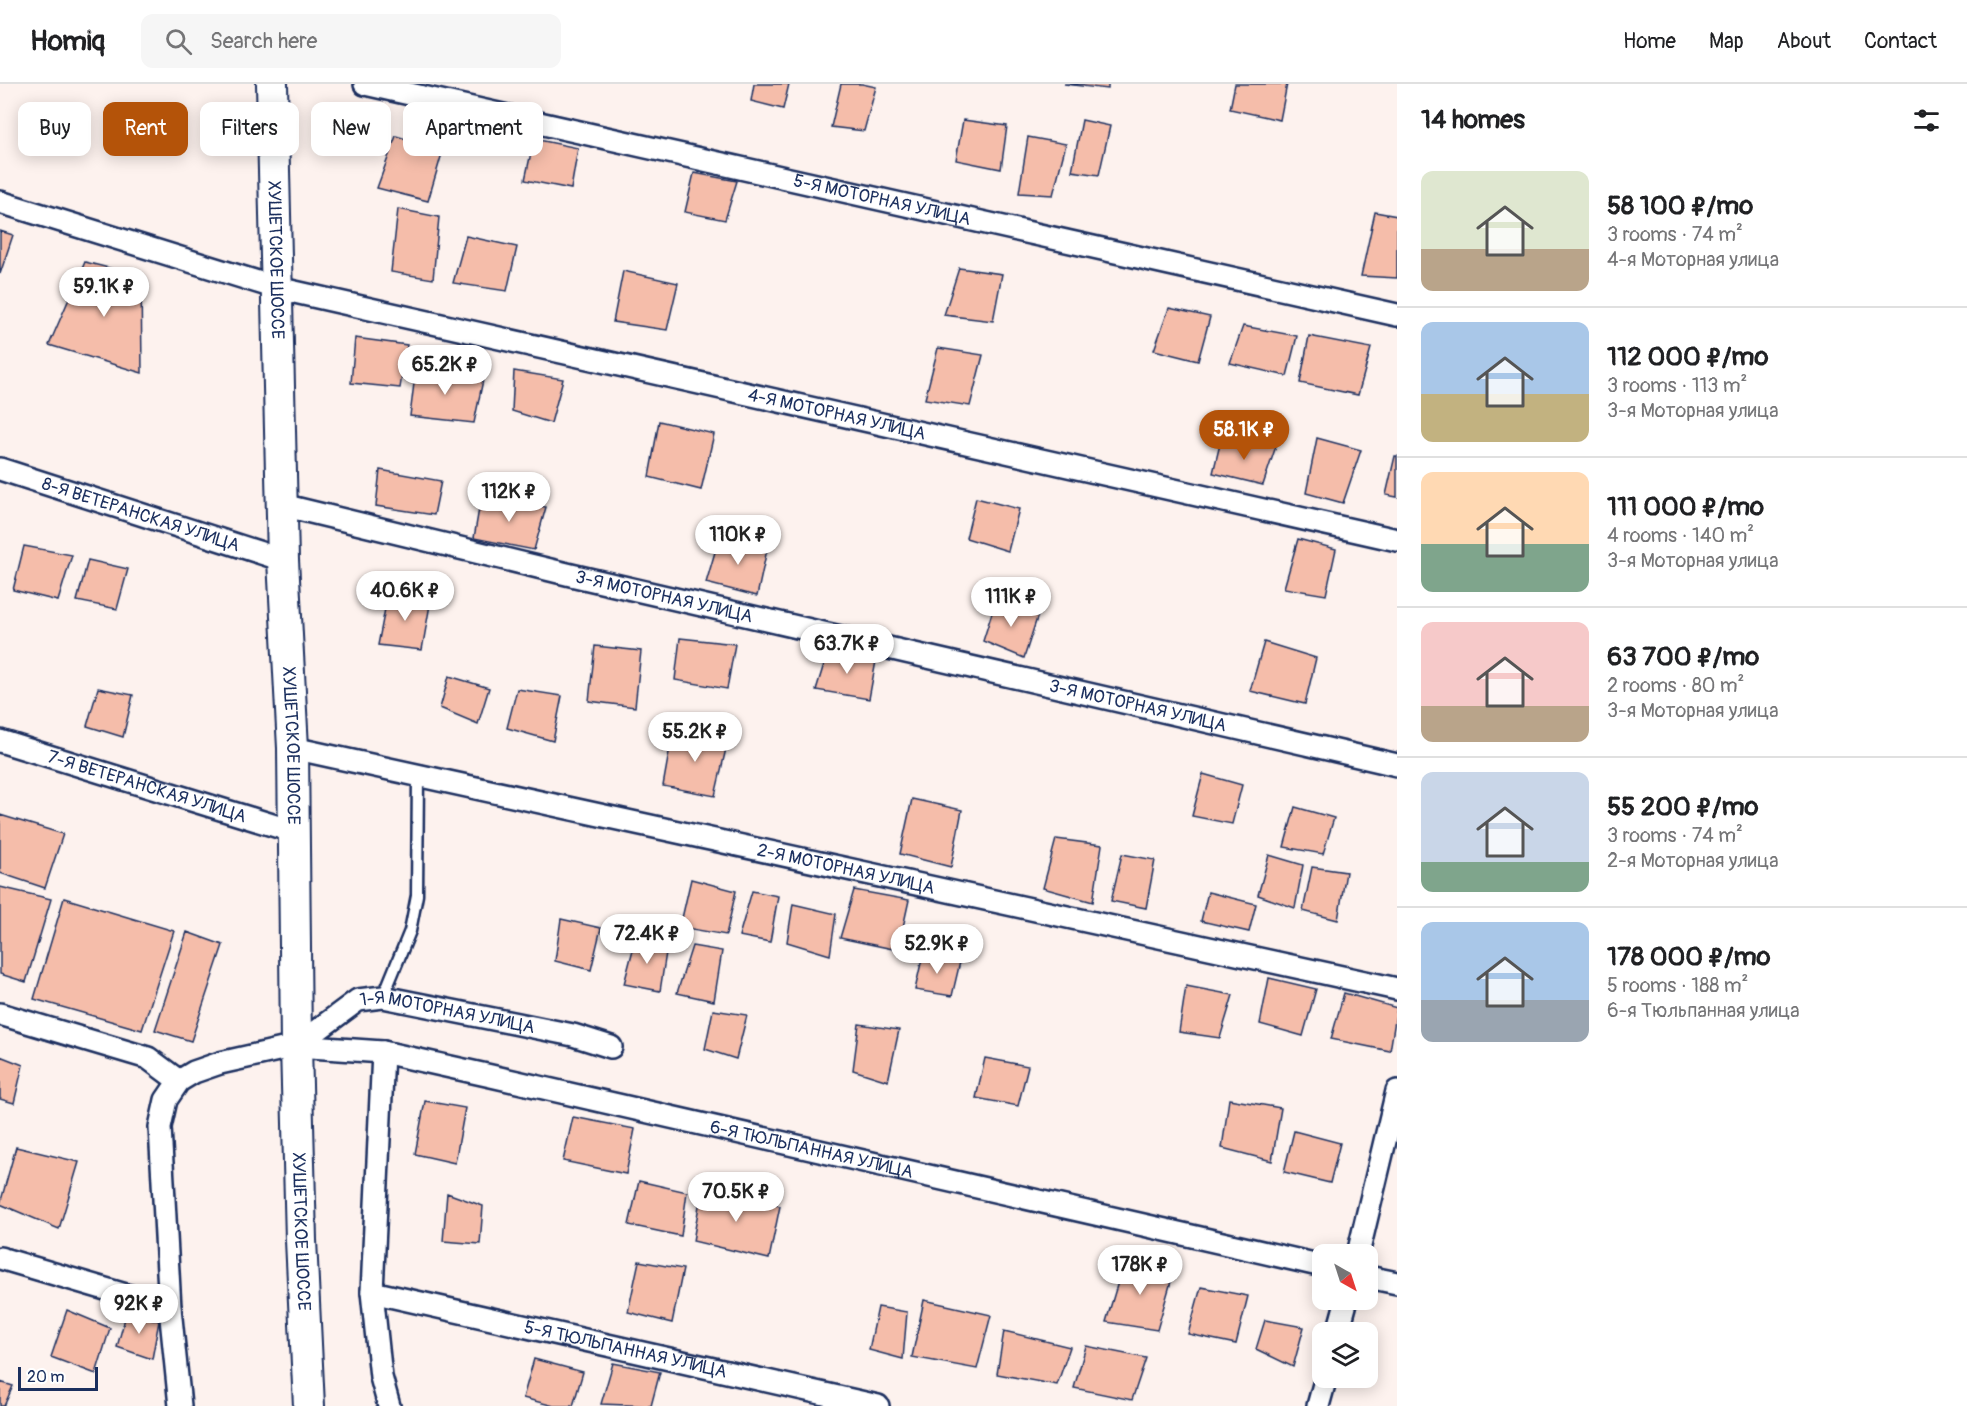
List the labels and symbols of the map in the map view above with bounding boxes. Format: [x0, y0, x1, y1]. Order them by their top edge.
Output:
street label: 5-Я МОТОРНАЯ УЛИЦА [791, 169, 973, 231]
street label: ХУШЕТСКОЕ ШОССЕ [262, 180, 289, 339]
pin: 59.1K ₽ [49, 267, 159, 318]
pin: 65.2K ₽ [390, 345, 500, 396]
street label: 4-Я МОТОРНАЯ УЛИЦА [746, 383, 928, 446]
pin: 58.1K ₽ [1189, 410, 1299, 461]
street label: 8-Я ВЕТЕРАНСКАЯ УЛИЦА [39, 472, 243, 557]
pin: 112K ₽ [460, 472, 558, 523]
pin: 110K ₽ [689, 515, 787, 566]
street label: 3-Я МОТОРНАЯ УЛИЦА [573, 565, 755, 629]
pin: 40.6K ₽ [350, 571, 460, 622]
pin: 111K ₽ [962, 577, 1060, 628]
pin: 63.7K ₽ [792, 624, 902, 675]
street label: ХУШЕТСКОЕ ШОССЕ [277, 666, 305, 825]
street label: 3-Я МОТОРНАЯ УЛИЦА [1047, 674, 1229, 737]
pin: 55.2K ₽ [640, 712, 750, 763]
street label: 7-Я ВЕТЕРАНСКАЯ УЛИЦА [45, 745, 250, 828]
street label: 2-Я МОТОРНАЯ УЛИЦА [755, 839, 937, 900]
pin: 72.4K ₽ [592, 914, 702, 965]
pin: 52.9K ₽ [882, 924, 992, 975]
street label: 1-Я МОТОРНАЯ УЛИЦА [358, 986, 537, 1039]
street label: 6-Я ТЮЛЬПАННАЯ УЛИЦА [708, 1115, 916, 1184]
street label: ХУШЕТСКОЕ ШОССЕ [287, 1152, 315, 1311]
pin: 70.5K ₽ [681, 1172, 791, 1223]
north arrow [1312, 1244, 1378, 1310]
pin: 178K ₽ [1091, 1245, 1189, 1296]
pin: 92K ₽ [97, 1284, 181, 1335]
street label: 5-Я ТЮЛЬПАННАЯ УЛИЦА [522, 1316, 729, 1384]
scale bar [18, 1364, 98, 1392]

